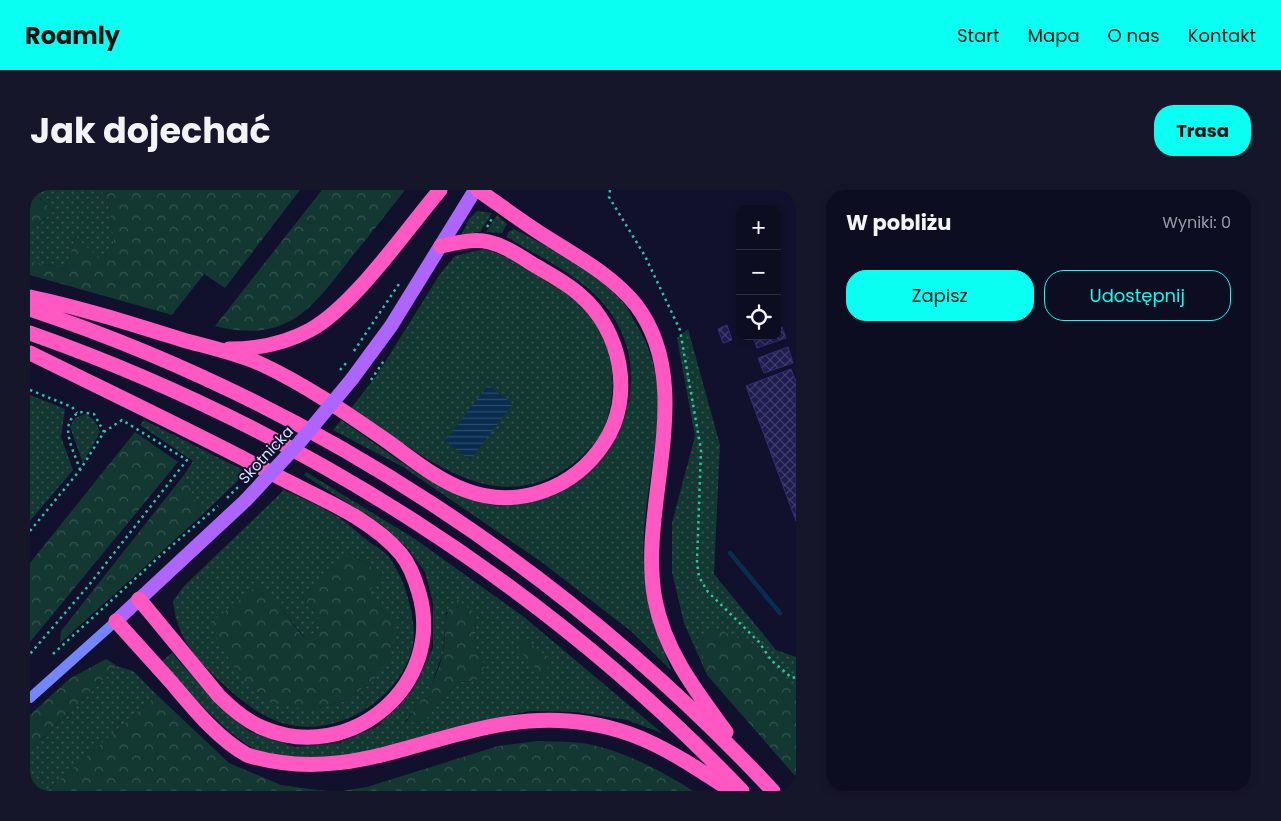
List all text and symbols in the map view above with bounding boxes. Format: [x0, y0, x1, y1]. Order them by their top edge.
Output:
text: Roamly [25, 19, 120, 52]
text: Start [957, 23, 1000, 48]
text: Mapa [1028, 23, 1080, 48]
text: O nas [1108, 23, 1160, 48]
text: Kontakt [1188, 23, 1256, 48]
button: Trasa [1154, 105, 1251, 156]
text: Jak dojechać [30, 106, 271, 155]
map controls [736, 205, 781, 340]
button: + [736, 205, 781, 250]
text: W pobliżu [846, 208, 951, 237]
text: Wyniki: 0 [1162, 211, 1231, 234]
button: − [736, 250, 781, 295]
button: Zapisz [846, 270, 1034, 321]
button: Udostępnij [1044, 270, 1231, 321]
button: locate [736, 295, 781, 340]
street label: Skotnicka [233, 421, 298, 488]

